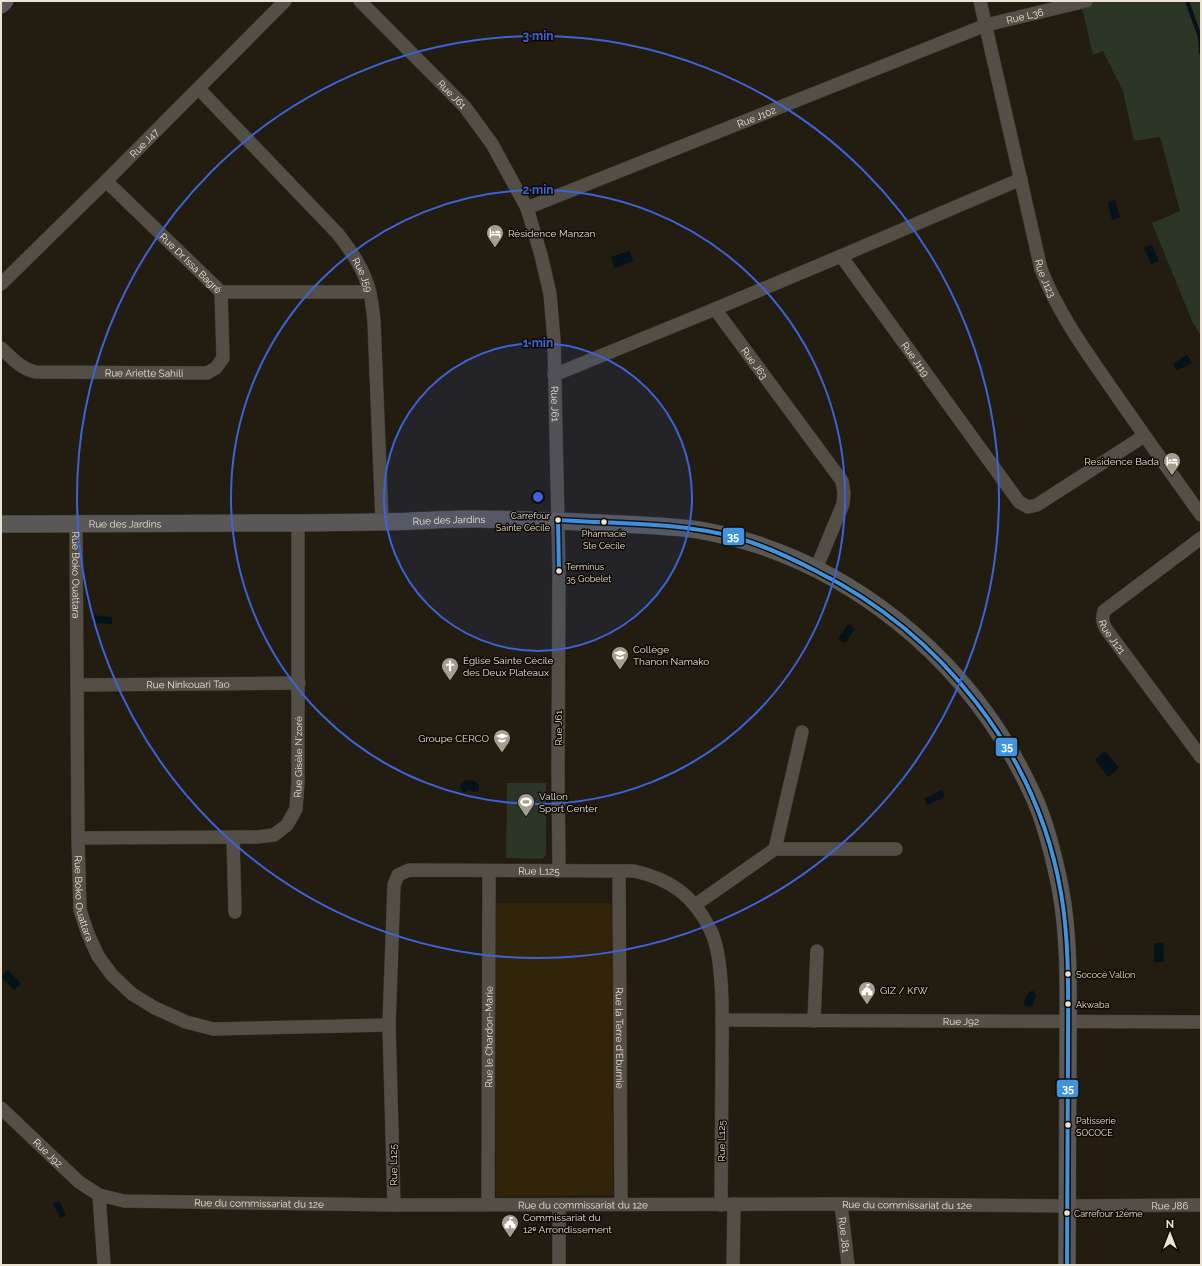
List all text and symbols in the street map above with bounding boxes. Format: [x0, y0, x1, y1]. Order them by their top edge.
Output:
street label: Rue L36 [1005, 6, 1045, 26]
text: 3 min [522, 29, 554, 43]
street label: Rue J61 [435, 78, 469, 111]
street label: Rue J102 [736, 104, 778, 130]
street label: Rue J47 [128, 126, 161, 160]
text: 2 min [522, 183, 554, 197]
hotel icon: Résidence Manzan [485, 223, 505, 248]
place label: Résidence Manzan [508, 228, 595, 239]
street label: Rue Dr Issa Bagré [157, 231, 224, 296]
street label: Rue J59 [350, 256, 375, 294]
street label: Rue J123 [1033, 258, 1058, 299]
text: 1 min [523, 336, 553, 350]
street label: Rue J119 [899, 340, 931, 379]
street label: Rue J63 [739, 345, 770, 381]
street label: Rue Ariette Sahili [105, 367, 183, 379]
street label: Rue J61 [549, 386, 561, 422]
hotel icon: Residence Bada [1162, 451, 1182, 476]
place label: Residence Bada [1084, 456, 1159, 467]
centre of rings [531, 490, 545, 504]
place label: Carrefour Sainte Cécile [496, 511, 551, 533]
street label: Rue des Jardins [412, 514, 485, 527]
marker: Carrefour Sainte Cécile [553, 515, 563, 525]
marker: Pharmacie Ste Cécile [599, 517, 609, 527]
street label: Rue des Jardins [89, 518, 162, 530]
line badge: 35 [722, 527, 745, 546]
place label: Pharmacie Ste Cécile [582, 529, 627, 551]
street label: Rue Boko Ouattara [70, 531, 82, 619]
text: 35 [727, 531, 739, 544]
place label: Terminus 35 Gobelet [566, 562, 611, 584]
marker: Terminus 35 Gobelet [554, 566, 564, 576]
street label: Rue J121 [1097, 619, 1128, 657]
place label: Collège Thanon Namako [633, 644, 709, 667]
school or university icon: Collège Thanon Namako [610, 645, 630, 670]
place label: Église Sainte Cécile des Deux Plateaux [463, 655, 554, 678]
church icon: Église Sainte Cécile des Deux Plateaux [440, 656, 460, 681]
street label: Rue Ninkouari Tao [146, 679, 230, 690]
street label: Rue J61 [553, 709, 564, 746]
street label: Rue Gisèle N'zoré [292, 716, 304, 798]
school or university icon: Groupe CERCO [492, 728, 512, 753]
place label: Groupe CERCO [418, 733, 489, 744]
line badge: 35 [995, 737, 1018, 757]
text: 35 [1001, 741, 1013, 754]
place label: Vallon Sport Center [539, 791, 598, 814]
sports icon: Vallon Sport Center [516, 792, 536, 817]
street label: Rue Boko Ouattara [72, 855, 96, 943]
street label: Rue L125 [518, 865, 560, 877]
marker: Sococé Vallon [1063, 969, 1073, 979]
place label: Sococé Vallon [1076, 970, 1135, 980]
public building icon: GIZ / KfW [857, 980, 877, 1005]
place label: GIZ / KfW [880, 985, 928, 996]
street label: Rue le Chardon-Marie [483, 986, 495, 1088]
street label: Rue la Terre d'Eburnie [614, 987, 625, 1089]
marker: Akwaba [1063, 999, 1073, 1009]
place label: Akwaba [1076, 1000, 1110, 1010]
street label: Rue J92 [943, 1016, 979, 1027]
line badge: 35 [1056, 1079, 1079, 1098]
text: 35 [1062, 1083, 1074, 1096]
place label: Patisserie SOCOCE [1076, 1116, 1116, 1138]
street label: Rue L125 [716, 1120, 727, 1162]
marker: Patisserie SOCOCE [1063, 1120, 1073, 1130]
street label: Rue J92 [31, 1137, 65, 1170]
street label: Rue L125 [388, 1144, 399, 1186]
street label: Rue du commissariat du 12e [194, 1197, 324, 1210]
street label: Rue du commissariat du 12e [518, 1199, 648, 1211]
street label: Rue du commissariat du 12e [842, 1199, 972, 1211]
street label: Rue J86 [1151, 1200, 1189, 1211]
marker: Carrefour 12ème [1062, 1208, 1072, 1218]
place label: Carrefour 12ème [1074, 1209, 1143, 1219]
place label: Commissariat du 12ᵉ Arrondissement [523, 1212, 613, 1235]
public building icon: Commissariat du 12ᵉ Arrondissement [500, 1213, 520, 1238]
north arrow [1150, 1214, 1190, 1254]
street label: Rue J81 [837, 1217, 852, 1254]
text: N [1166, 1218, 1174, 1231]

